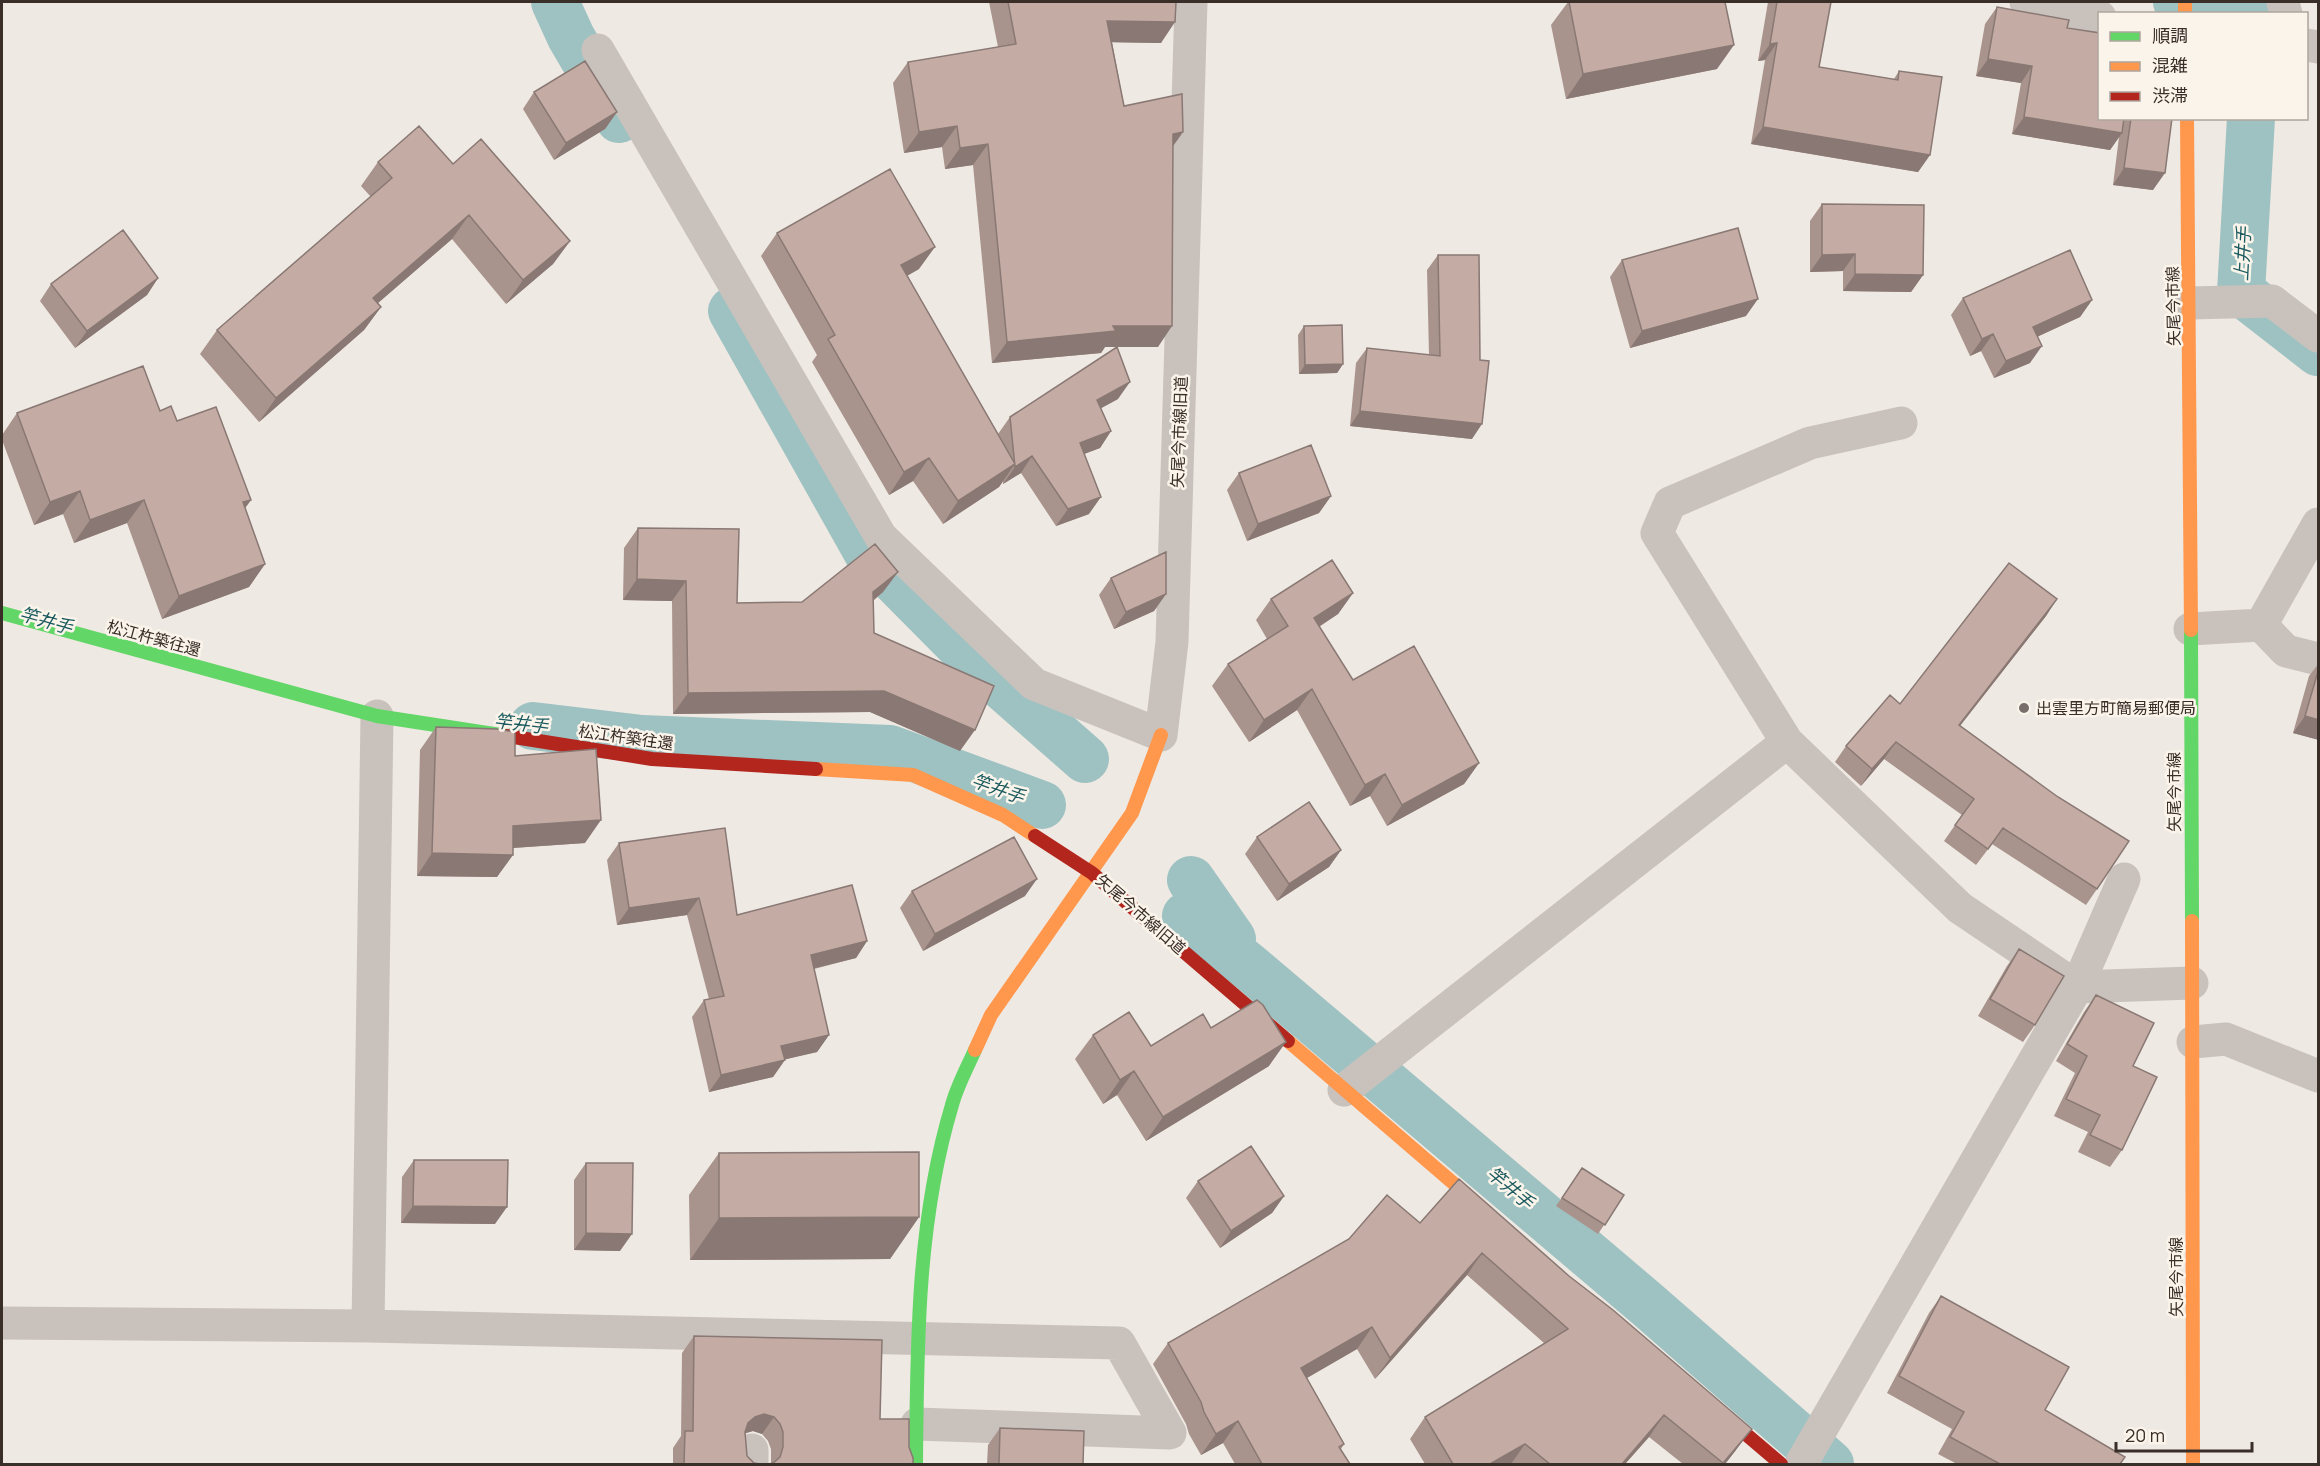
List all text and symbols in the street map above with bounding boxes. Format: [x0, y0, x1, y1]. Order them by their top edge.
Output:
legend [2098, 12, 2308, 120]
text: 順調 [2152, 23, 2188, 47]
text: 混雑 [2152, 53, 2188, 77]
text: 渋滞 [2152, 83, 2188, 107]
water label: 上井手 [2229, 225, 2255, 282]
street label: 矢尾今市線 [2161, 266, 2185, 346]
street label: 矢尾今市線旧道 [1166, 376, 1192, 488]
water label: 竿井手 [17, 601, 76, 639]
street label: 松江杵築往還 [105, 615, 203, 661]
place label: 出雲里方町簡易郵便局 [2036, 697, 2196, 719]
marker: 出雲里方町簡易郵便局 [2017, 701, 2031, 715]
water label: 竿井手 [493, 708, 550, 738]
street label: 松江杵築往還 [577, 719, 675, 755]
street label: 矢尾今市線 [2163, 752, 2185, 832]
water label: 竿井手 [969, 768, 1029, 809]
street label: 矢尾今市線旧道 [1092, 869, 1190, 959]
water label: 竿井手 [1482, 1161, 1540, 1214]
street label: 矢尾今市線 [2165, 1237, 2187, 1317]
scale bar [2116, 1415, 2252, 1453]
text: 20 m [2125, 1423, 2165, 1447]

